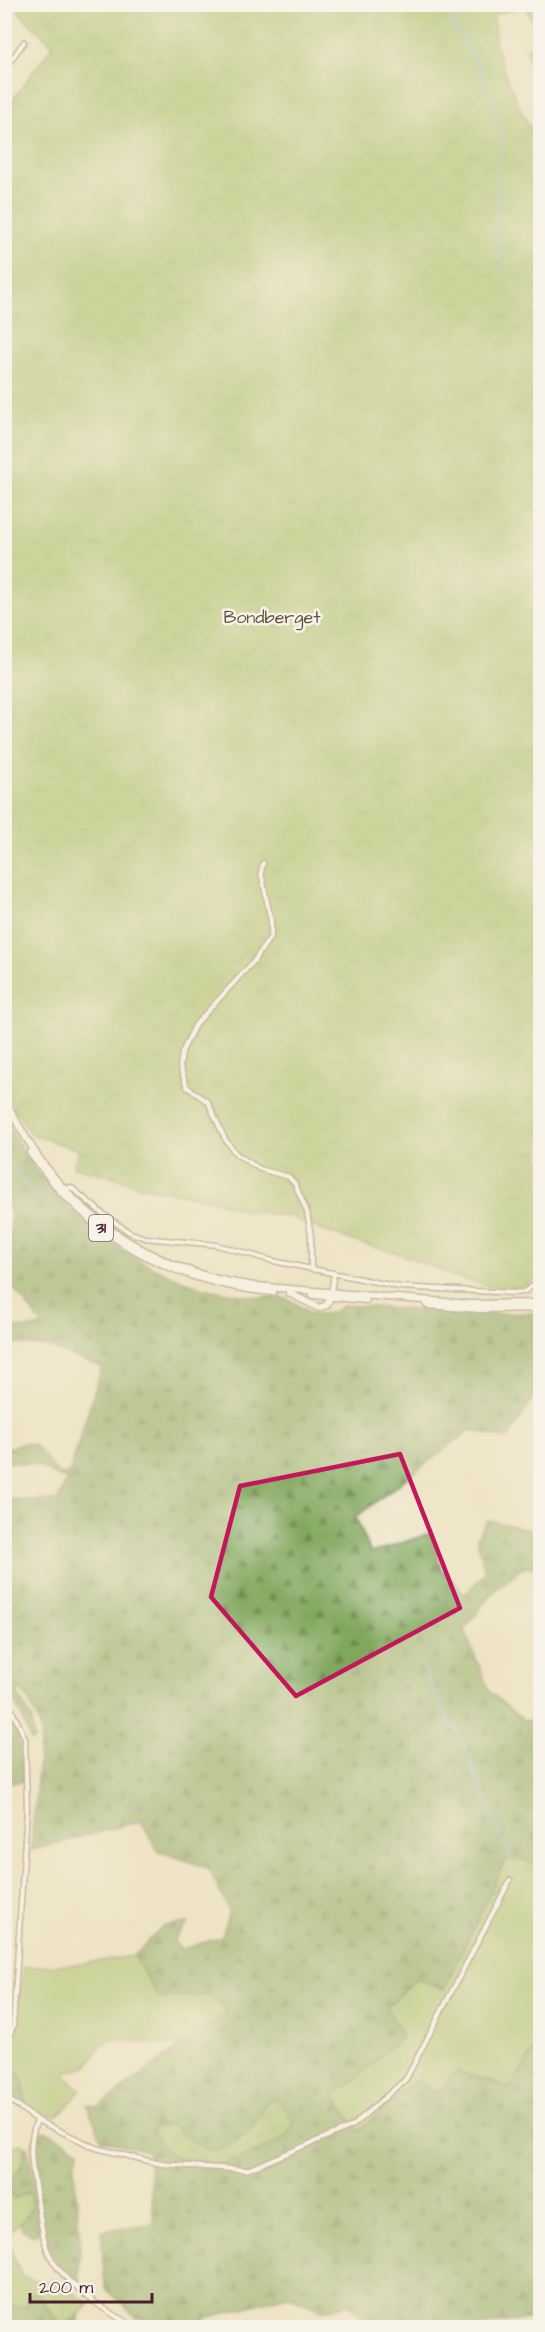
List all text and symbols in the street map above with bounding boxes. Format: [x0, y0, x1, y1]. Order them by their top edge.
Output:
park label: Bondberget [223, 605, 321, 631]
road number: 31 [89, 1215, 113, 1241]
scale bar [30, 2266, 152, 2304]
text: 200 m [39, 2275, 93, 2300]

